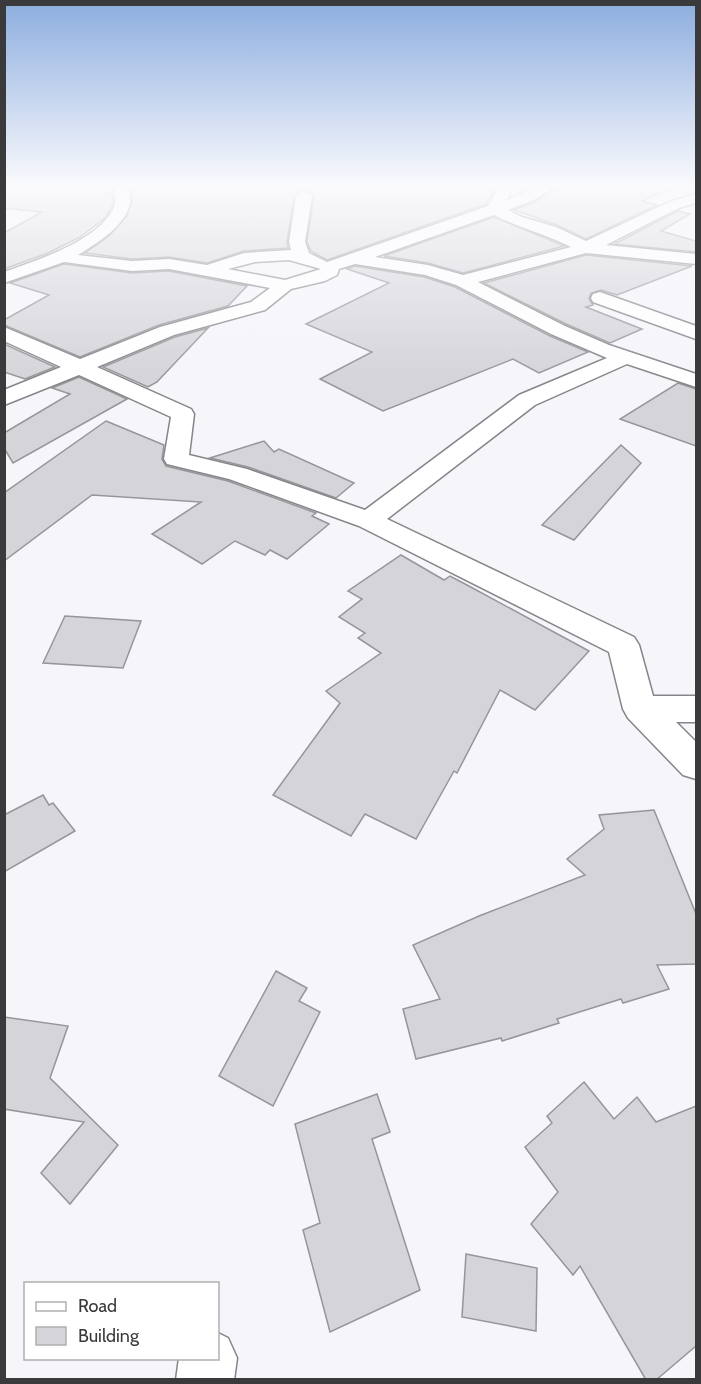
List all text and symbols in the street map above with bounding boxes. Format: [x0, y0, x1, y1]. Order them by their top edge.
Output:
legend [24, 1282, 219, 1360]
text: Road [78, 1295, 117, 1317]
text: Building [78, 1325, 140, 1347]

